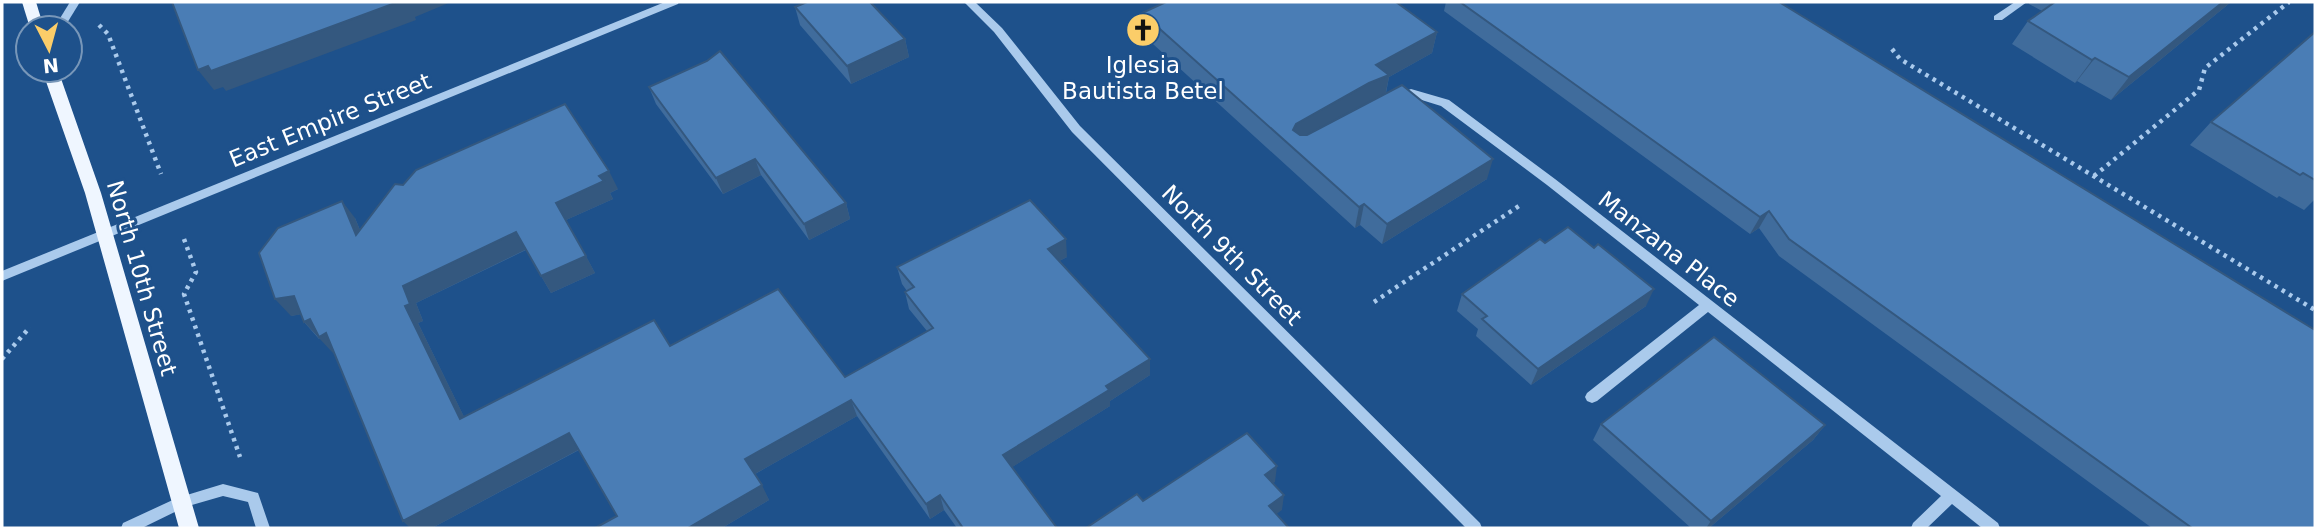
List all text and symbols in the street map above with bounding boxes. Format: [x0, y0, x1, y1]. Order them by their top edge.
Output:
church icon: Iglesia Bautista Betel [1124, 11, 1162, 49]
north arrow [14, 14, 84, 84]
place label: Iglesia Bautista Betel [1062, 52, 1224, 104]
text: N [42, 54, 60, 78]
street label: East Empire Street [225, 68, 435, 172]
street label: North 10th Street [102, 177, 182, 379]
street label: North 9th Street [1157, 180, 1307, 330]
street label: Manzana Place [1593, 186, 1745, 312]

